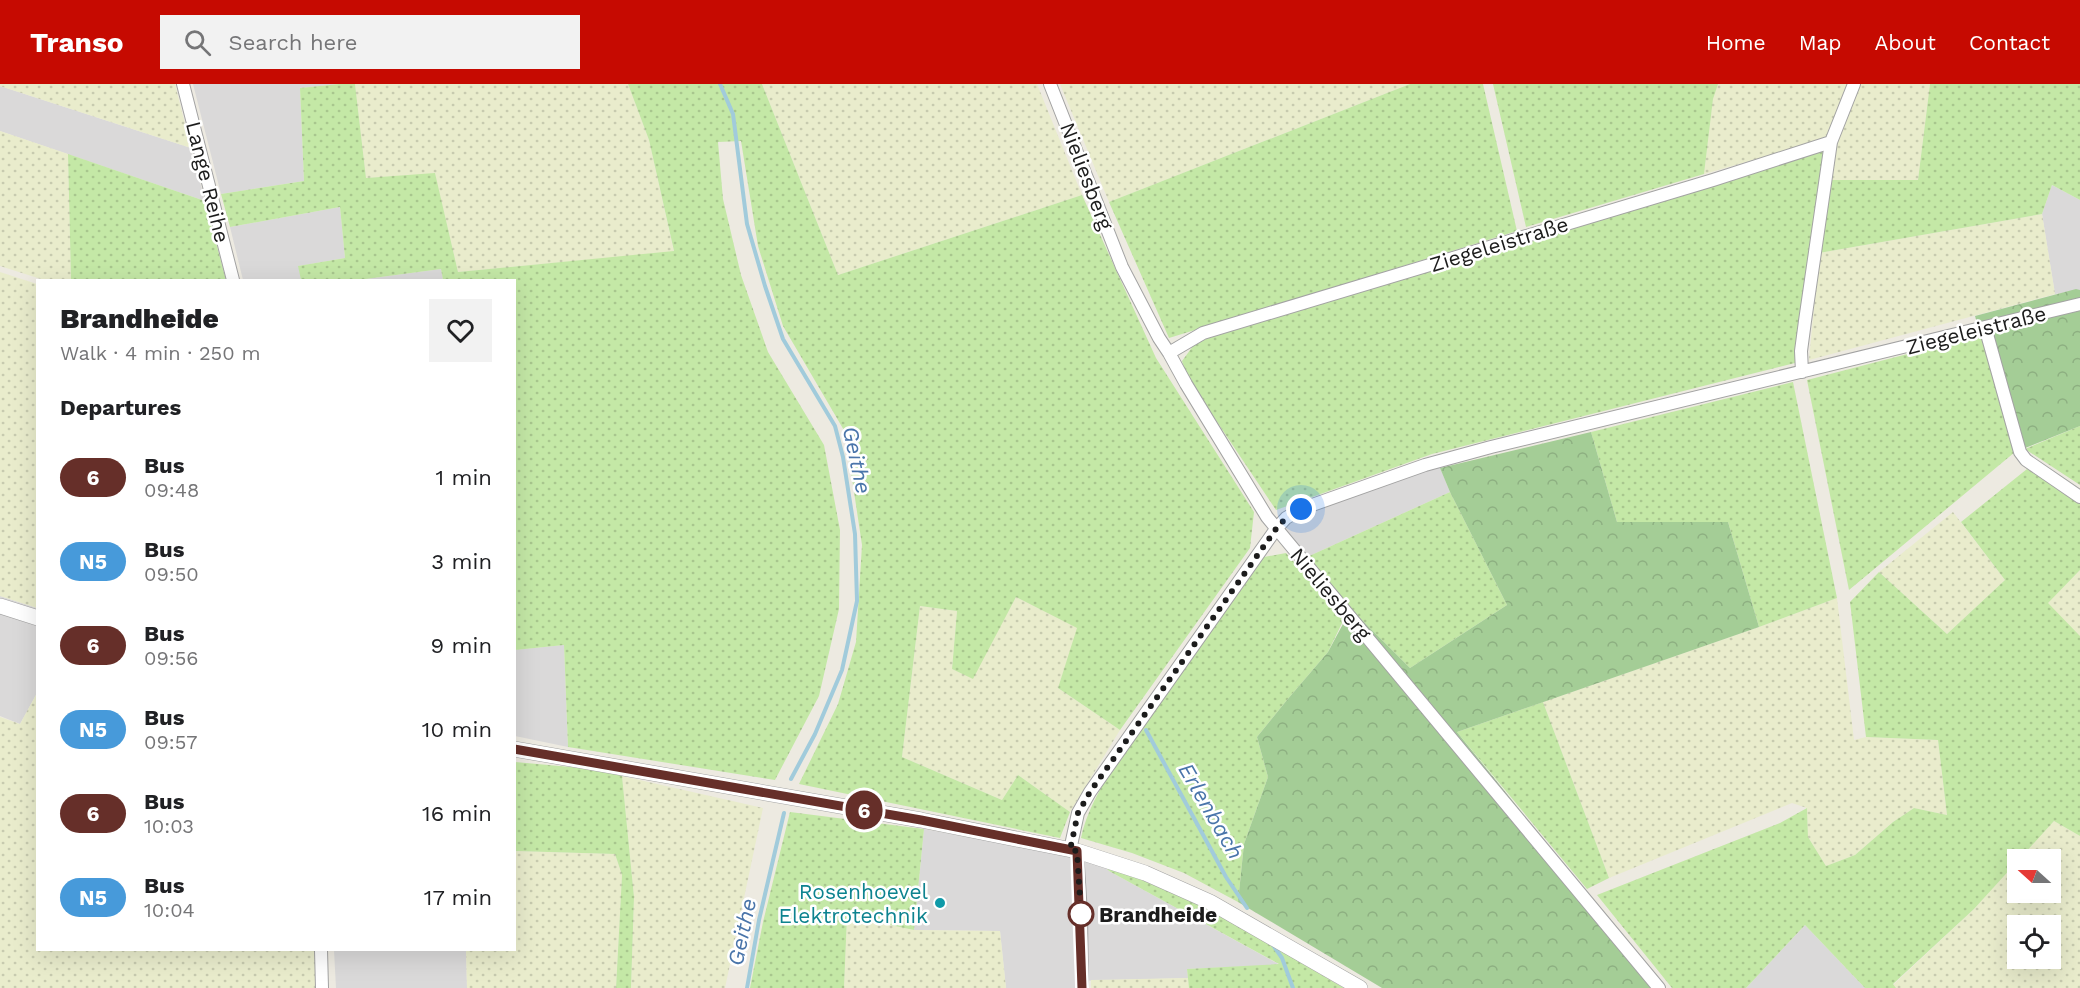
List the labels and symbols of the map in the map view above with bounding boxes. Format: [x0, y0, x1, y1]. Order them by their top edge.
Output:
street label: Lange Reihe [181, 119, 235, 245]
street label: Nieliesberg [1055, 119, 1119, 234]
street label: Ziegeleistraße [1427, 211, 1571, 277]
street label: Ziegeleistraße [1903, 301, 2049, 359]
water label: Geithe [838, 424, 876, 496]
your location [1286, 494, 1316, 524]
street label: Nieliesberg [1285, 543, 1377, 646]
water label: Erlenbach [1174, 759, 1248, 863]
line badge: 6 [844, 790, 884, 830]
north arrow [2007, 849, 2061, 903]
place label: Rosenhoevel Elektrotechnik [779, 879, 929, 928]
water label: Geithe [723, 896, 761, 968]
marker: Rosenhoevel Elektrotechnik [933, 896, 947, 910]
marker: Brandheide [1068, 901, 1094, 927]
place label: Brandheide [1099, 902, 1217, 927]

